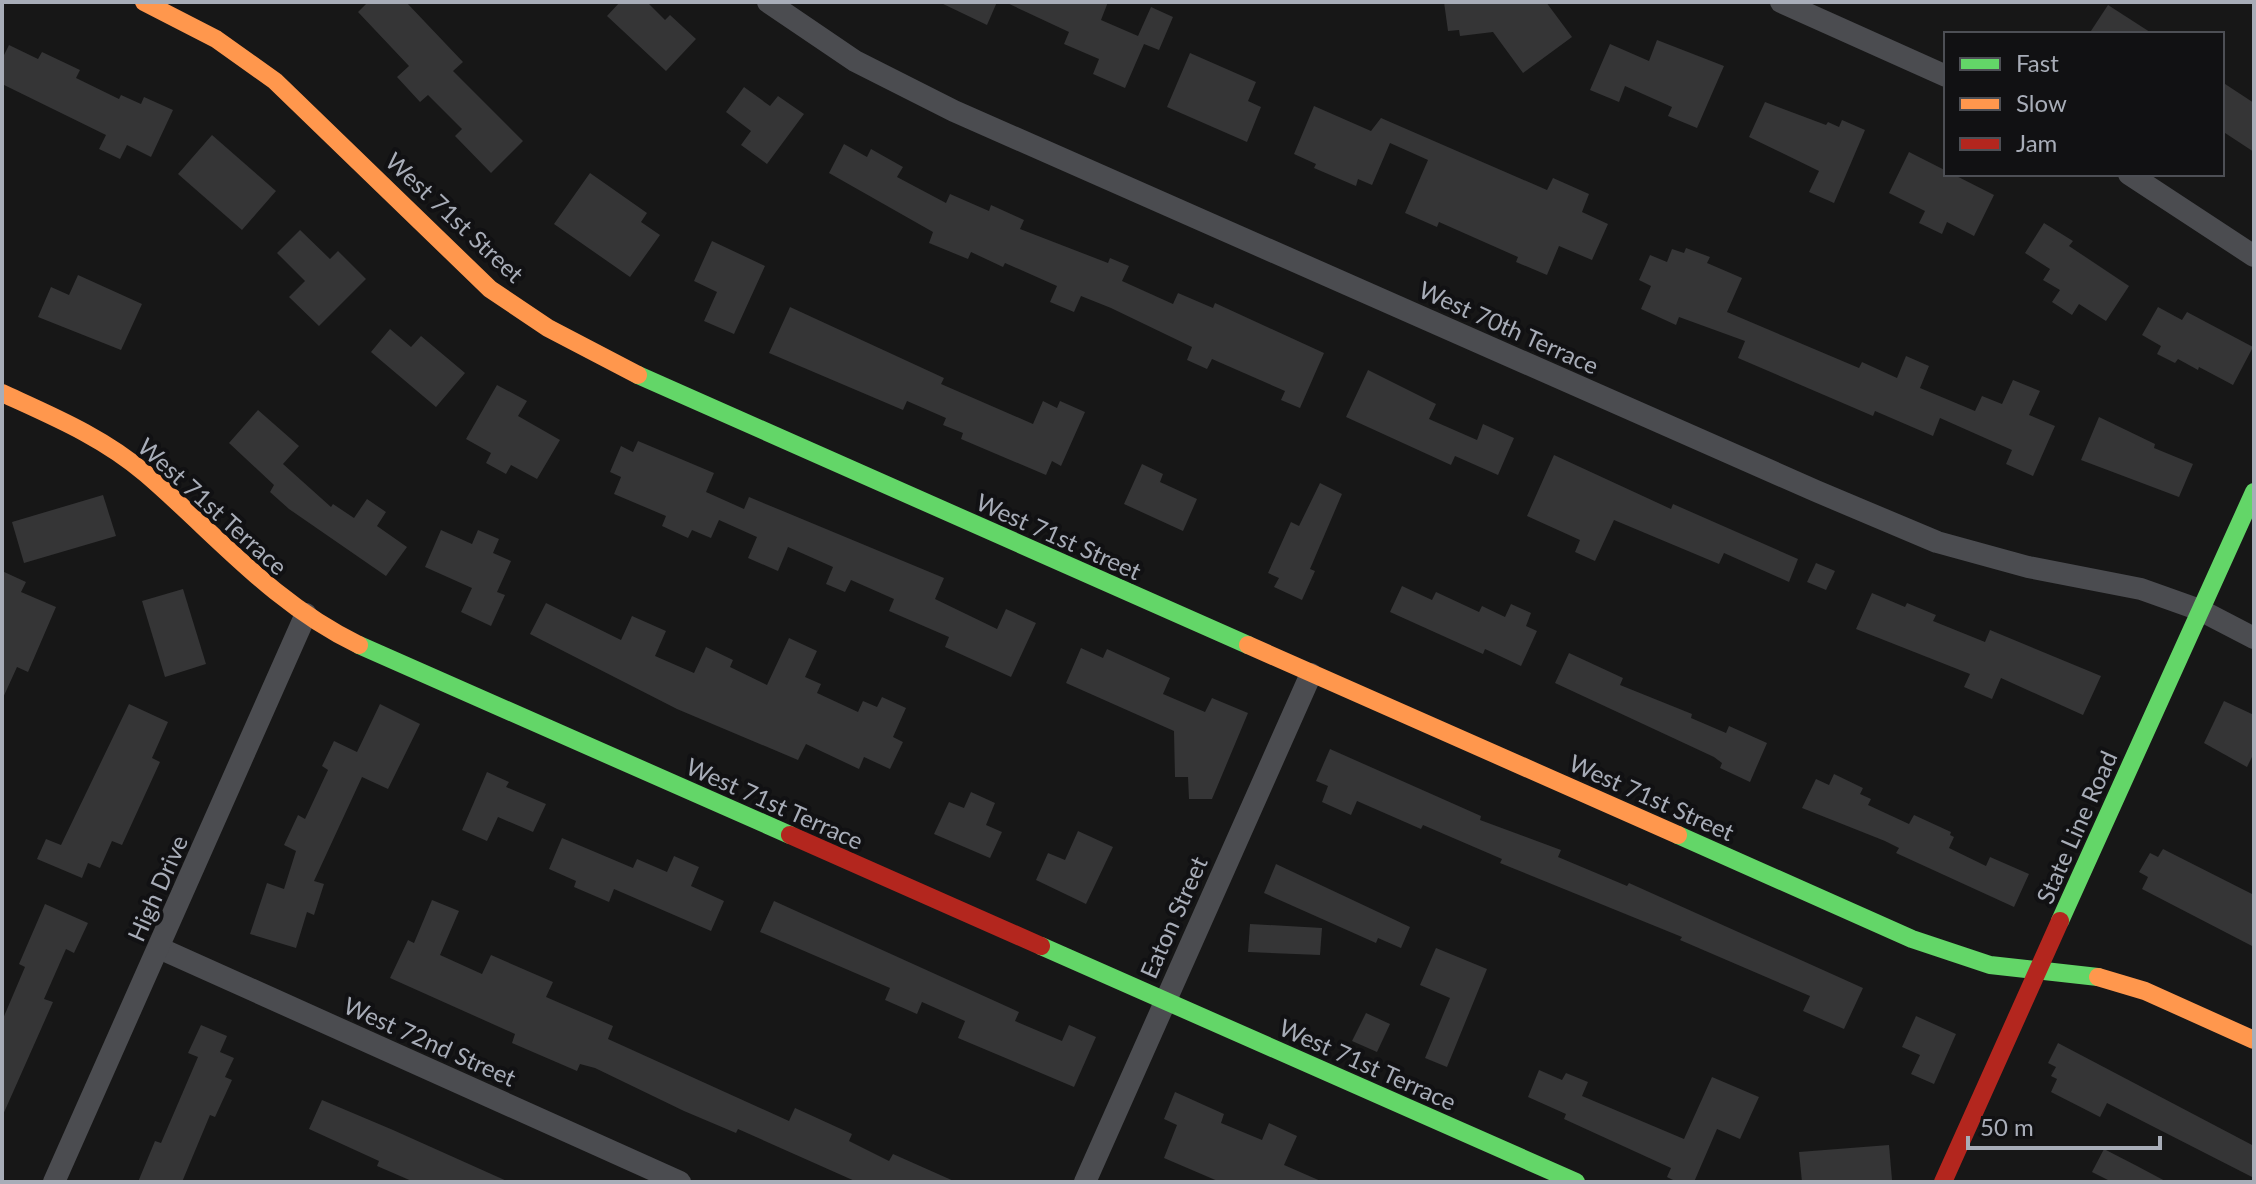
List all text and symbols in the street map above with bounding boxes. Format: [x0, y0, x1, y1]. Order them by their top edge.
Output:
legend [1944, 32, 2224, 176]
text: Fast [2016, 48, 2059, 77]
text: Slow [2016, 88, 2067, 117]
text: Jam [2016, 128, 2057, 157]
street label: West 71st Street [380, 146, 530, 288]
street label: West 70th Terrace [1415, 274, 1603, 380]
street label: West 71st Terrace [132, 431, 294, 581]
street label: West 71st Street [972, 487, 1146, 586]
street label: State Line Road [2029, 746, 2123, 908]
street label: West 71st Street [1565, 748, 1739, 847]
street label: West 71st Terrace [682, 751, 868, 855]
street label: High Drive [121, 830, 193, 946]
street label: Eaton Street [1133, 851, 1213, 982]
street label: West 72nd Street [339, 990, 521, 1092]
street label: West 71st Terrace [1275, 1012, 1461, 1116]
scale bar [1968, 1100, 2160, 1150]
text: 50 m [1980, 1112, 2034, 1141]

